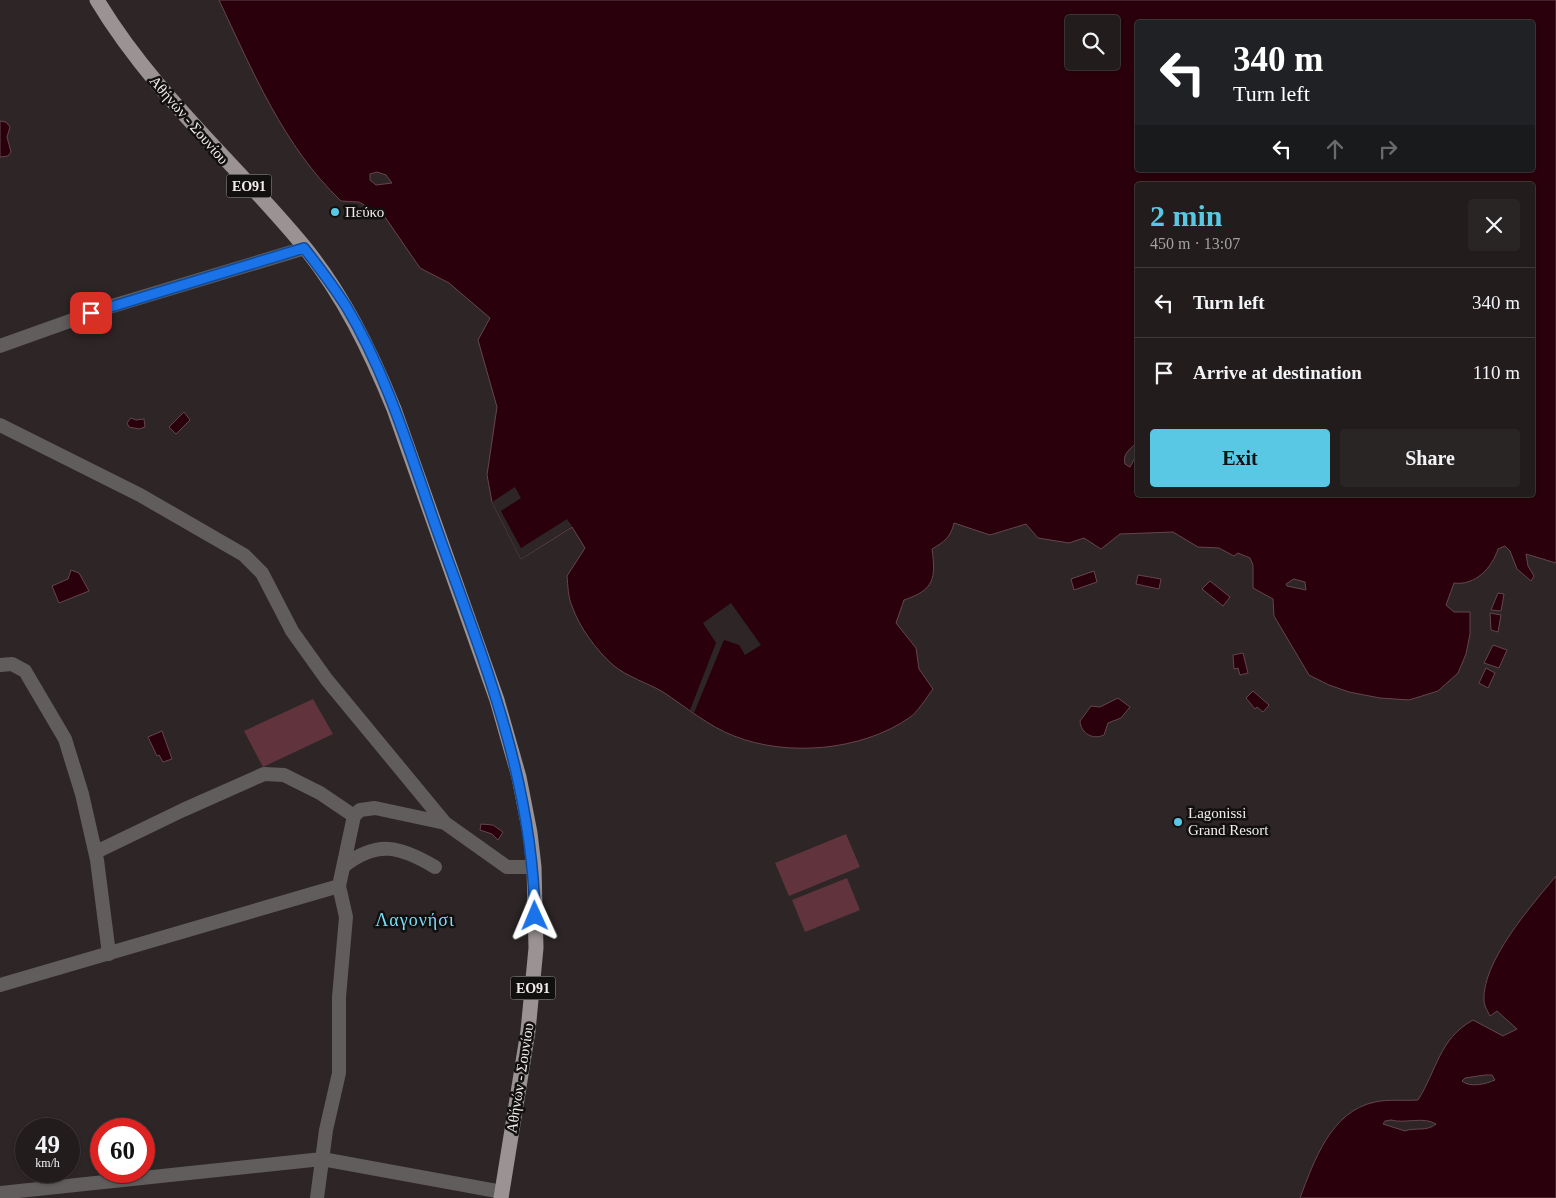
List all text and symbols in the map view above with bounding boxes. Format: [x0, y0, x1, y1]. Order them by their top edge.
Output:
map controls [1065, 15, 1120, 70]
button: search [1065, 15, 1120, 70]
icon: left [1150, 40, 1215, 105]
text: 340 m [1233, 40, 1323, 79]
street label: Αθήνών - Σουνίου [146, 73, 232, 167]
text: Turn left [1233, 81, 1310, 106]
icon: left [1268, 135, 1296, 163]
icon: ahead [1321, 135, 1349, 163]
icon: right [1374, 135, 1402, 163]
road number: ΕΟ91 [226, 175, 272, 198]
text: 2 min [1150, 199, 1223, 232]
button: close [1468, 199, 1520, 251]
place label: Πεύκο [345, 204, 384, 220]
marker: Πεύκο [329, 206, 341, 218]
text: 450 m · 13:07 [1150, 235, 1240, 252]
icon: left [1150, 289, 1178, 317]
pin [70, 292, 112, 334]
text: Turn left [1193, 292, 1265, 313]
text: 340 m [1472, 292, 1520, 313]
icon: arrive [77, 299, 105, 327]
icon: arrive [1150, 359, 1178, 387]
text: Arrive at destination [1193, 362, 1362, 383]
text: 110 m [1473, 362, 1520, 383]
button: Exit [1150, 429, 1330, 487]
button: Share [1340, 429, 1520, 487]
place label: Lagonissi Grand Resort [1188, 805, 1269, 838]
marker: Lagonissi Grand Resort [1172, 816, 1184, 828]
position arrow [508, 889, 560, 941]
district label: Λαγονήσι [375, 910, 455, 930]
road number: ΕΟ91 [510, 976, 556, 1000]
street label: Αθήνών - Σουνίου [503, 1022, 537, 1134]
speed limit sign: 60 [90, 1118, 155, 1183]
text: 49 [35, 1131, 60, 1158]
text: km/h [35, 1156, 60, 1170]

